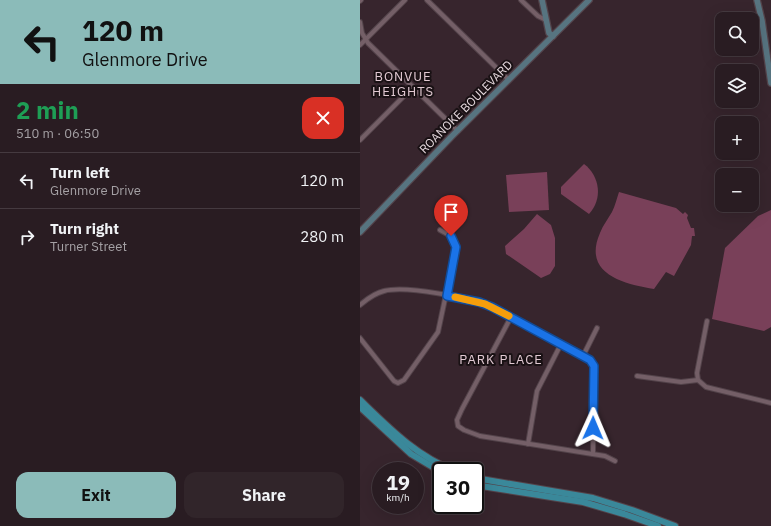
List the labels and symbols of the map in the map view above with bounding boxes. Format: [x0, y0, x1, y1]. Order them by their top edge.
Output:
street label: ROANOKE BOULEVARD [416, 57, 515, 156]
district label: BONVUE HEIGHTS [372, 68, 434, 100]
pin [434, 195, 468, 236]
district label: PARK PLACE [459, 351, 543, 368]
position arrow [572, 407, 614, 449]
speed limit sign: 30 [432, 462, 484, 514]

